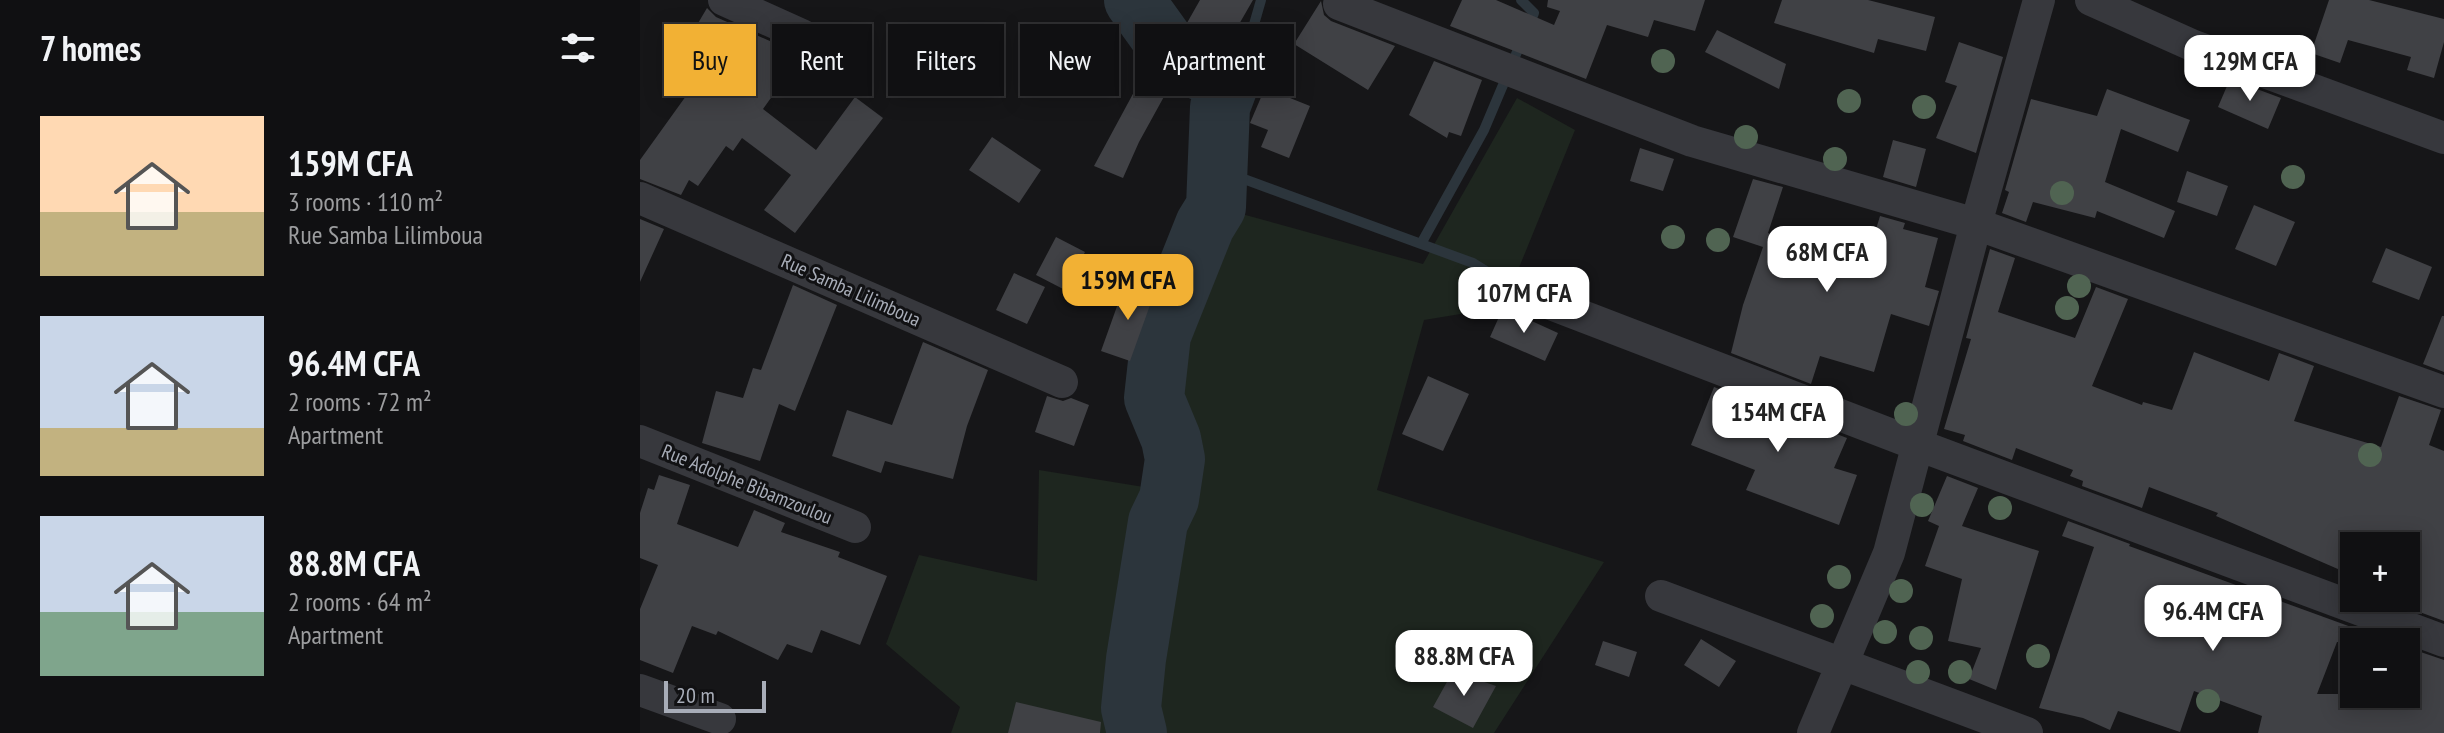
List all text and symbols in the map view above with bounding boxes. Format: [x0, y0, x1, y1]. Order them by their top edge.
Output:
chip: Buy [664, 24, 756, 96]
chip: Rent [772, 24, 872, 96]
chip: Filters [888, 24, 1004, 96]
chip: New [1020, 24, 1119, 96]
chip: Apartment [1135, 24, 1294, 96]
text: 7 homes [40, 26, 141, 70]
icon: filters [556, 26, 600, 70]
pin: 129M CFA [2167, 35, 2333, 103]
text: 129M CFA [2202, 44, 2298, 77]
text: 159M CFA [288, 141, 413, 185]
icon: home [104, 148, 200, 244]
text: 3 rooms · 110 m² [288, 185, 443, 218]
text: Rue Samba Lilimboua [288, 218, 483, 251]
pin: 68M CFA [1753, 226, 1901, 294]
text: 68M CFA [1786, 235, 1868, 268]
street label: Rue Samba Lilimboua [777, 248, 925, 332]
pin: 159M CFA [1045, 254, 1211, 322]
text: 159M CFA [1080, 263, 1176, 296]
pin: 107M CFA [1441, 267, 1607, 335]
text: 107M CFA [1476, 276, 1572, 309]
text: 96.4M CFA [288, 341, 420, 385]
icon: home [104, 348, 200, 444]
text: 2 rooms · 72 m² [288, 385, 432, 418]
pin: 154M CFA [1695, 386, 1861, 454]
text: 154M CFA [1730, 395, 1826, 428]
text: Apartment [288, 418, 383, 451]
street label: Rue Adolphe Bibamzoulou [658, 438, 836, 530]
map controls [2340, 532, 2420, 708]
button: + [2340, 532, 2420, 612]
text: 88.8M CFA [288, 541, 420, 585]
icon: home [104, 548, 200, 644]
text: 2 rooms · 64 m² [288, 585, 432, 618]
pin: 96.4M CFA [2121, 585, 2305, 653]
text: 96.4M CFA [2163, 594, 2263, 627]
text: Apartment [288, 618, 383, 651]
button: − [2340, 628, 2420, 708]
pin: 88.8M CFA [1372, 630, 1556, 698]
text: 88.8M CFA [1414, 639, 1514, 672]
scale bar [664, 677, 766, 713]
text: 20 m [676, 681, 715, 709]

